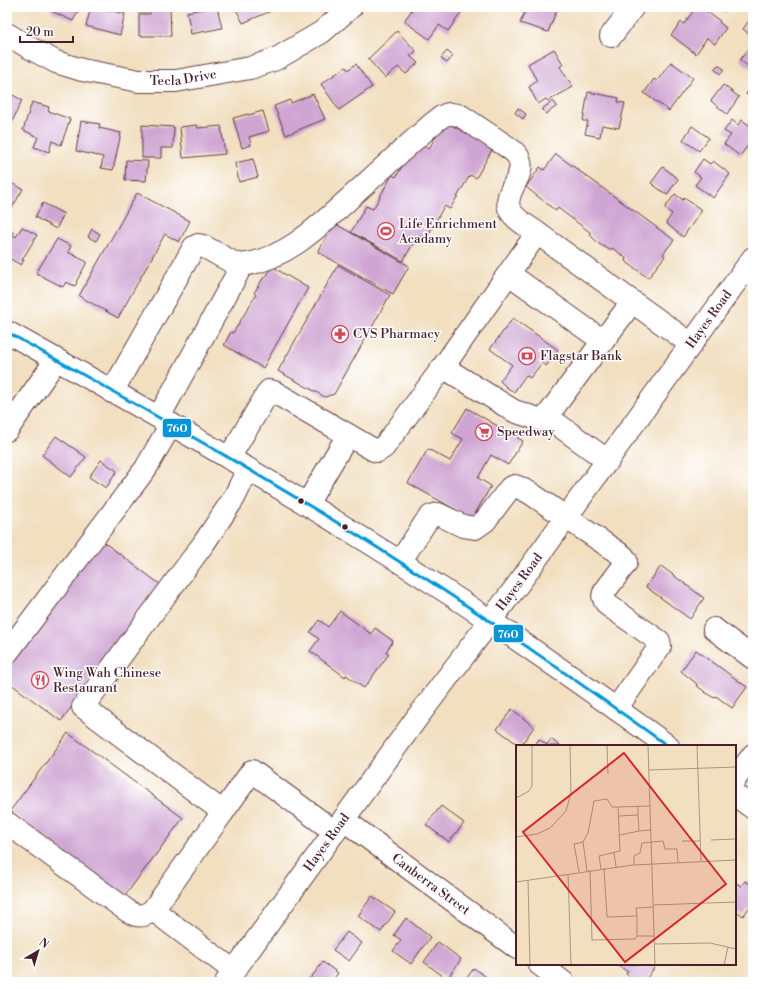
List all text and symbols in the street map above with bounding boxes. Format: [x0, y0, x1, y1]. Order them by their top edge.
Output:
scale bar [20, 18, 73, 44]
text: 20 m [26, 25, 54, 40]
street label: Tecla Drive [150, 66, 218, 89]
place label: Life Enrichment Acadamy [398, 216, 497, 247]
sports icon: Life Enrichment Acadamy [376, 221, 396, 241]
street label: Hayes Road [682, 286, 736, 352]
pharmacy icon: CVS Pharmacy [330, 324, 350, 344]
place label: CVS Pharmacy [353, 326, 441, 342]
bank icon: Flagstar Bank [517, 346, 537, 366]
place label: Flagstar Bank [540, 348, 623, 364]
line badge: 760 [162, 418, 192, 438]
text: 760 [167, 422, 187, 436]
supermarket icon: Speedway [474, 422, 494, 442]
place label: Speedway [497, 424, 555, 440]
unlabelled marker [296, 496, 306, 506]
unlabelled marker [340, 522, 350, 532]
street label: Hayes Road [493, 549, 546, 614]
line badge: 760 [493, 624, 524, 643]
text: 760 [498, 628, 518, 642]
place label: Wing Wah Chinese Restaurant [52, 665, 162, 696]
restaurant icon: Wing Wah Chinese Restaurant [30, 670, 50, 690]
inset map [516, 745, 736, 965]
street label: Hayes Road [300, 810, 354, 875]
street label: Canberra Street [389, 850, 473, 919]
north arrow [18, 931, 58, 971]
text: N [36, 936, 52, 952]

